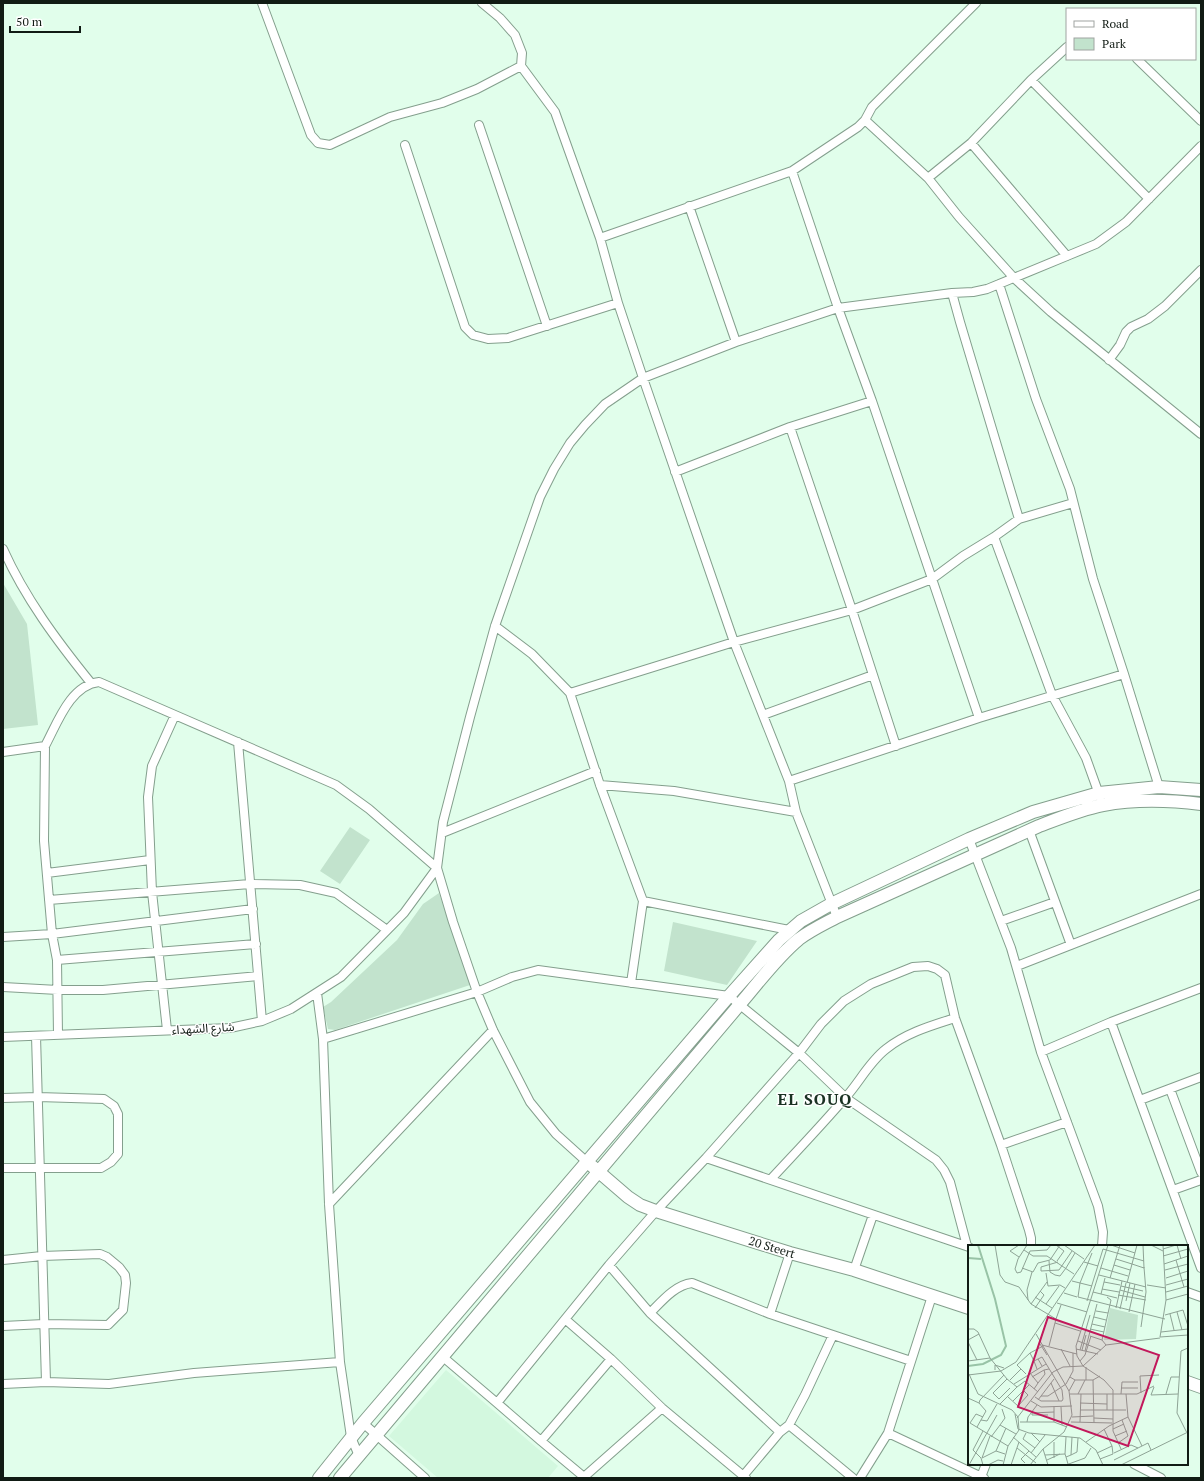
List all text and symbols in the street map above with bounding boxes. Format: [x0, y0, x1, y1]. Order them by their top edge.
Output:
scale bar [10, 8, 80, 34]
legend [1066, 8, 1196, 60]
text: 50 m [16, 14, 43, 29]
text: Road [1102, 16, 1129, 31]
text: Park [1102, 36, 1127, 51]
street label: شارع الشهداء [171, 1019, 235, 1039]
district label: EL SOUQ [778, 1088, 852, 1110]
street label: 20 Steert [747, 1233, 798, 1261]
inset map [968, 1245, 1188, 1465]

